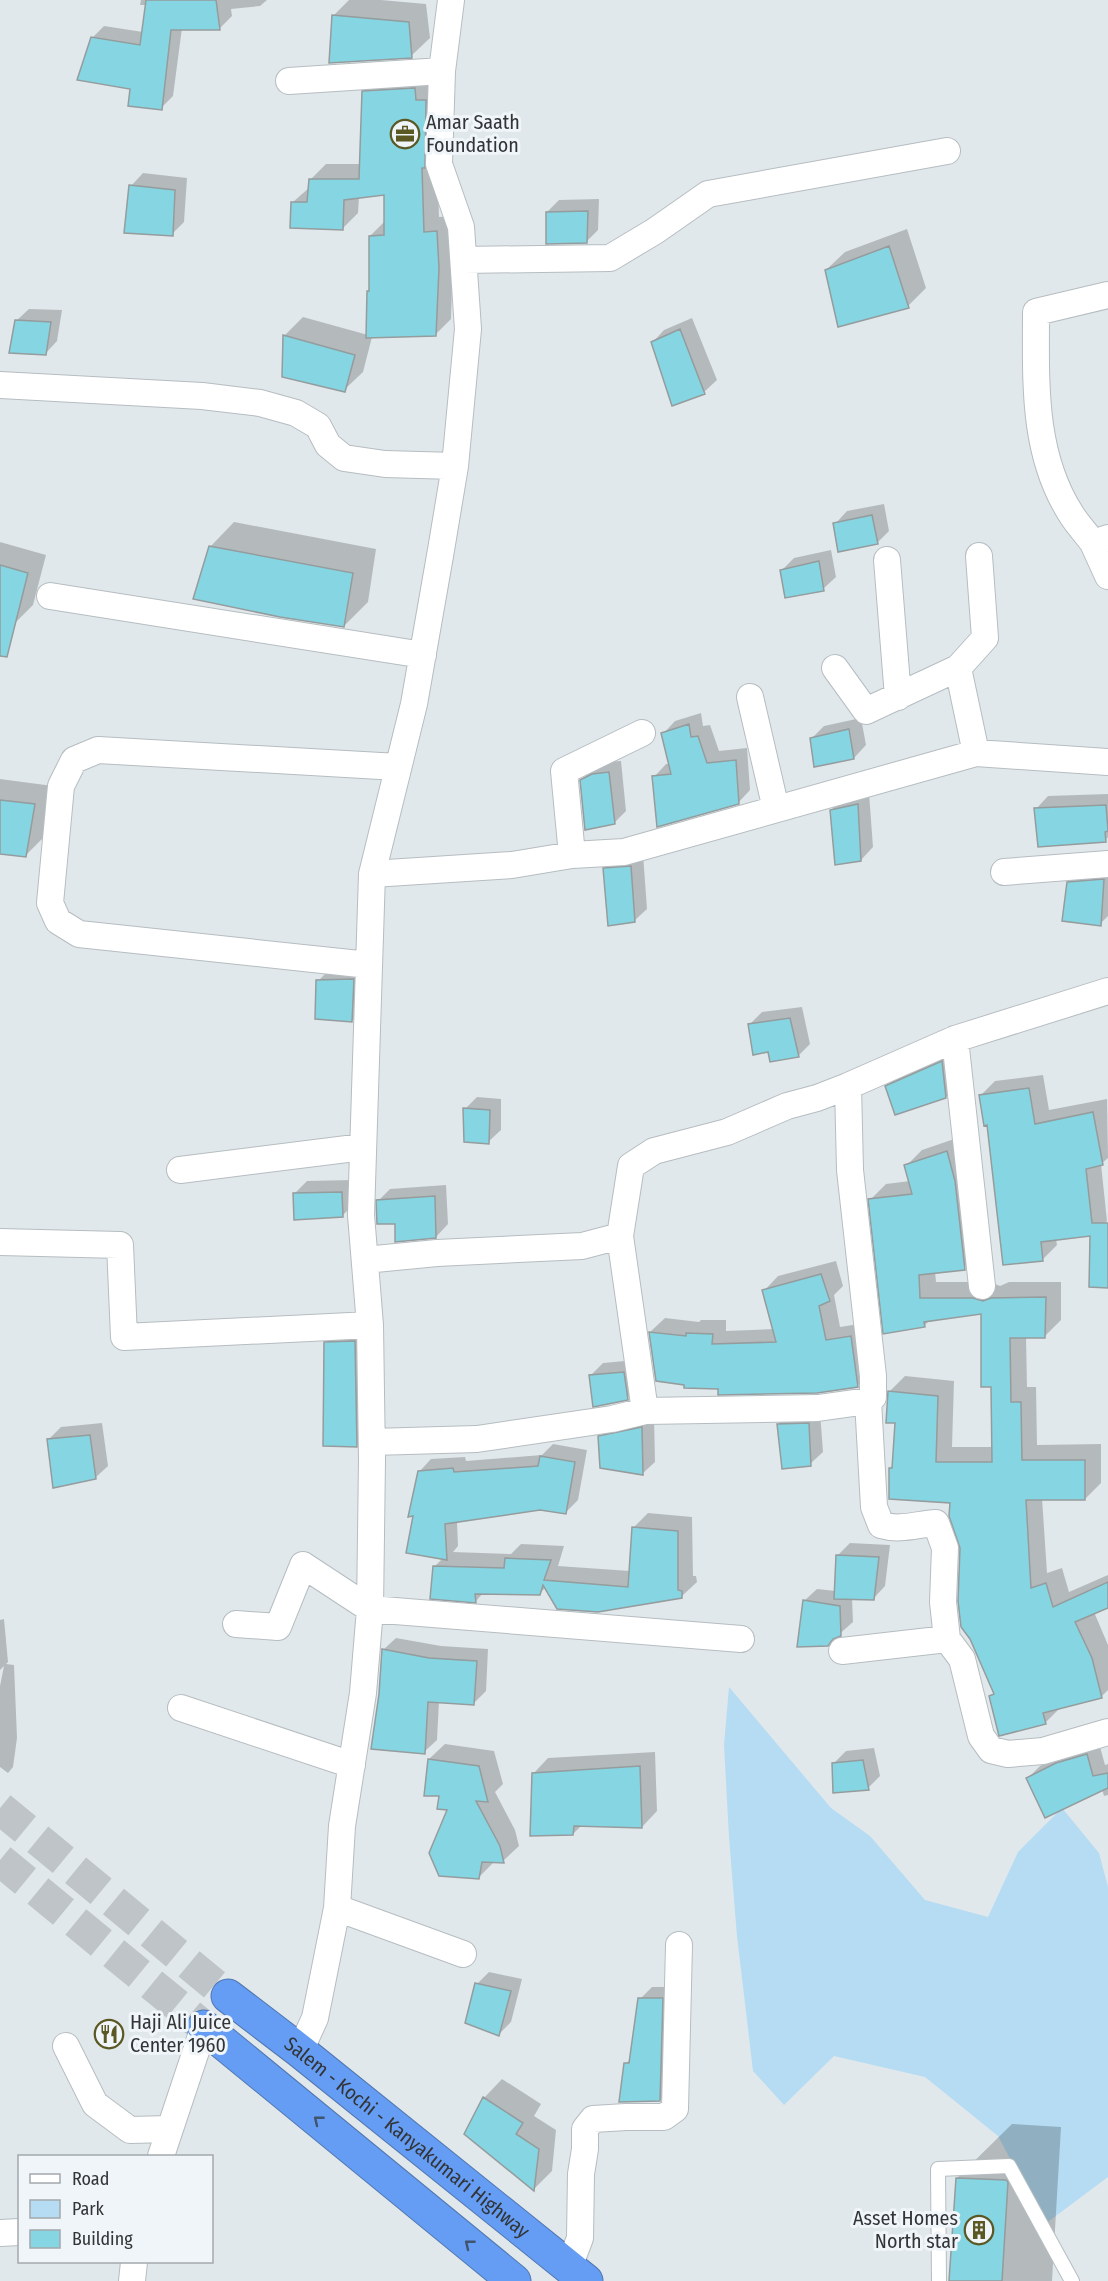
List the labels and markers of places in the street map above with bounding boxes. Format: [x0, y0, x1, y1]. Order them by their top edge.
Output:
place label: Amar Saath Foundation [426, 110, 520, 157]
office icon: Amar Saath Foundation [389, 118, 421, 150]
place label: Haji Ali Juice Center 1960 [130, 2010, 231, 2057]
restaurant icon: Haji Ali Juice Center 1960 [93, 2018, 125, 2050]
place label: Asset Homes North star [853, 2206, 958, 2253]
building icon: Asset Homes North star [963, 2214, 995, 2246]

